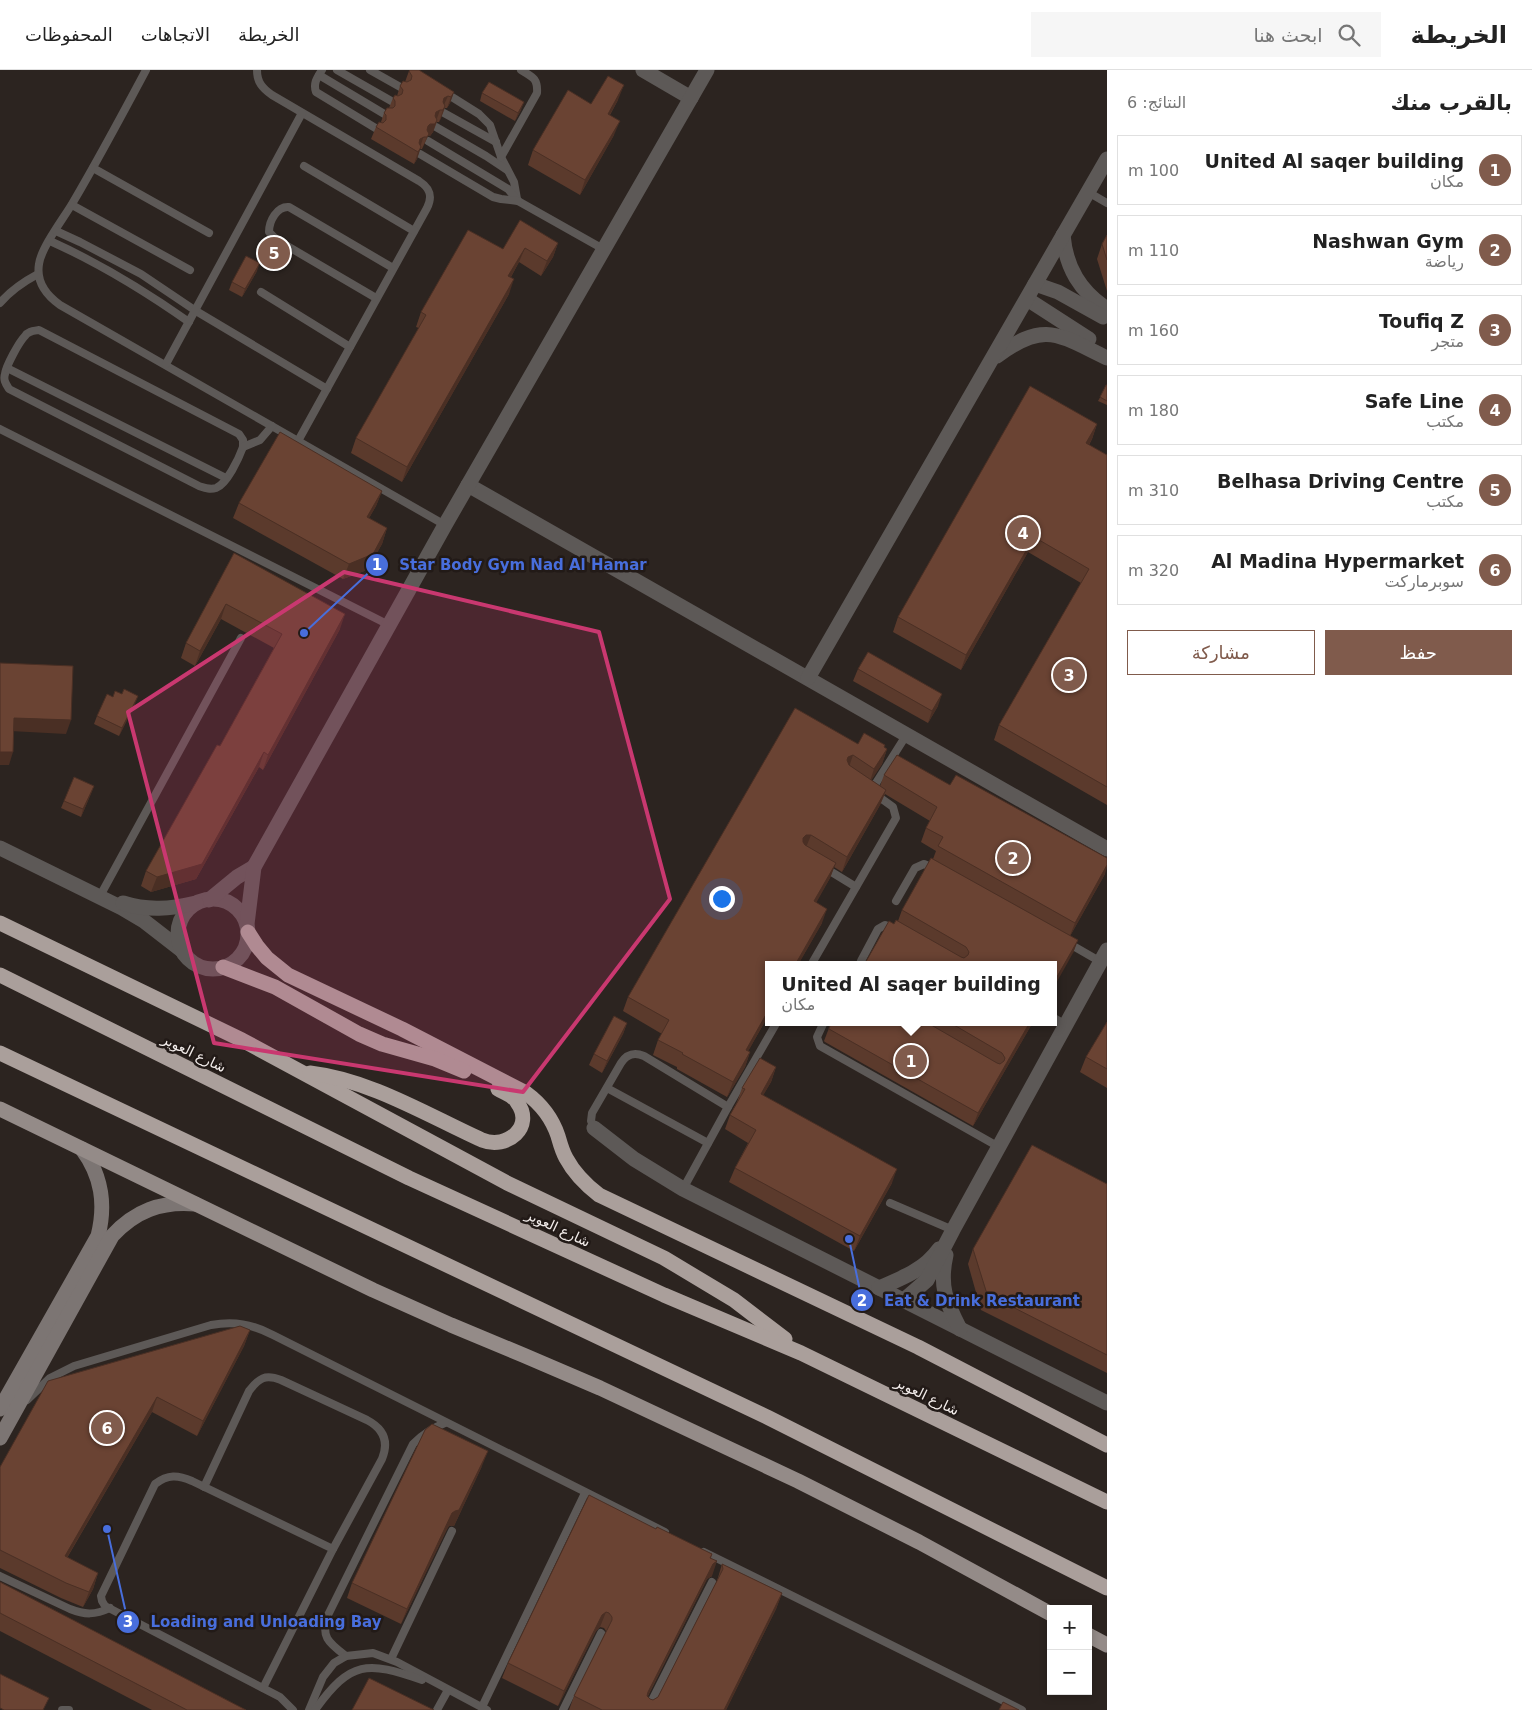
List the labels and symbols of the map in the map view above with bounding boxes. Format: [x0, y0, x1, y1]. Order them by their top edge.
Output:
pin: 5 [258, 234, 290, 272]
pin: 4 [1007, 514, 1039, 552]
callout: Star Body Gym Nad Al Hamar [365, 550, 657, 580]
text: 1 [372, 556, 382, 574]
text: Star Body Gym Nad Al Hamar [399, 556, 647, 574]
pin: 3 [1053, 656, 1085, 694]
pin: 2 [997, 839, 1029, 877]
your location [709, 886, 735, 912]
street label: شارع العوير [158, 1030, 229, 1076]
pin: 1 [895, 1042, 927, 1080]
street label: شارع العوير [522, 1206, 593, 1251]
callout: Eat & Drink Restaurant [849, 1285, 1090, 1315]
text: 2 [857, 1292, 867, 1310]
text: Eat & Drink Restaurant [884, 1292, 1080, 1310]
street label: شارع العوير [891, 1373, 962, 1419]
pin: 6 [91, 1409, 123, 1447]
callout: Loading and Unloading Bay [116, 1607, 392, 1637]
text: 3 [123, 1613, 133, 1631]
text: Loading and Unloading Bay [150, 1613, 382, 1631]

